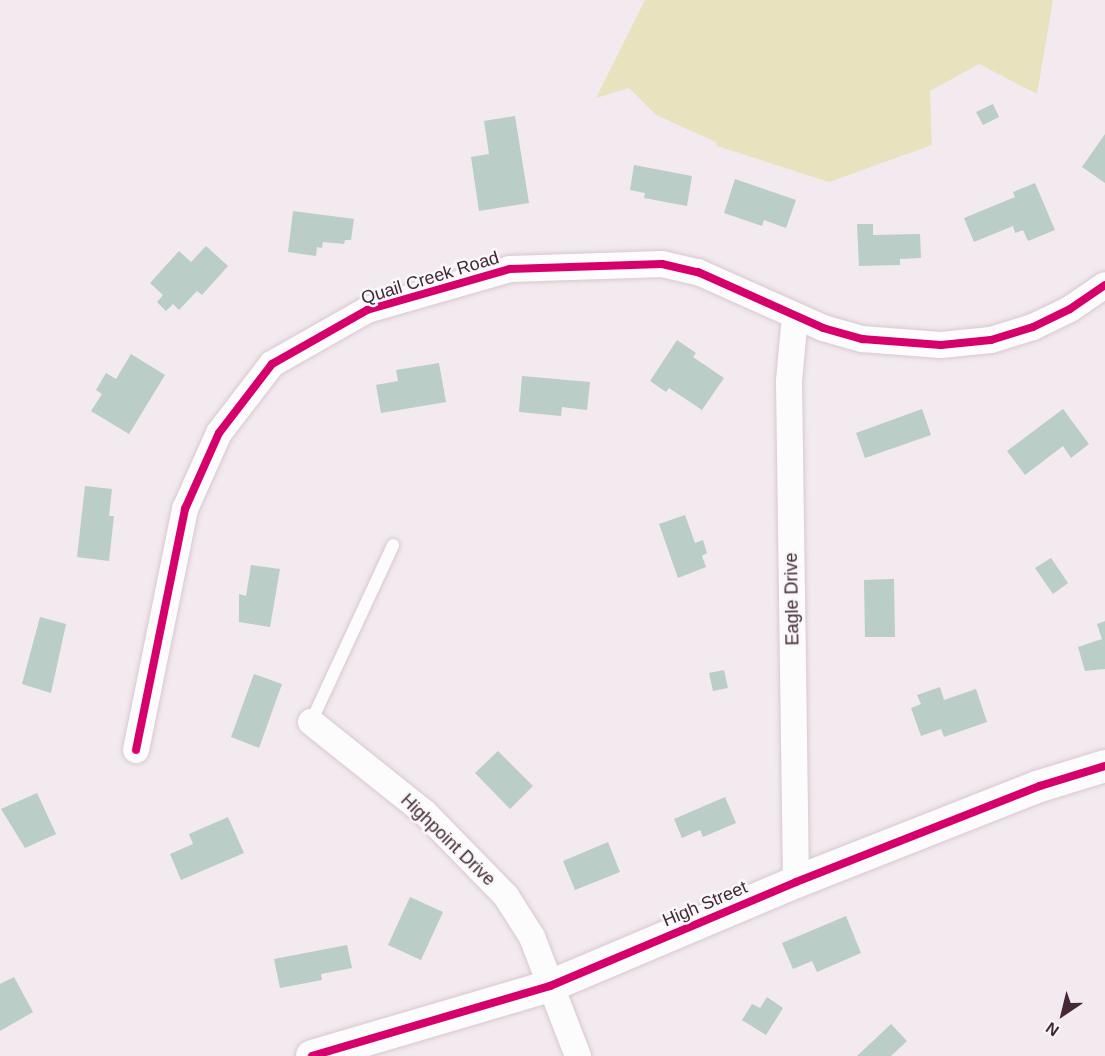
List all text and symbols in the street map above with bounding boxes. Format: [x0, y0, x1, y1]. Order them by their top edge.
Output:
street label: Quail Creek Road [358, 247, 502, 309]
street label: Eagle Drive [780, 552, 804, 646]
street label: Highpoint Drive [396, 789, 500, 891]
street label: High Street [659, 876, 751, 932]
north arrow [1033, 984, 1093, 1044]
text: N [1043, 1019, 1062, 1039]

